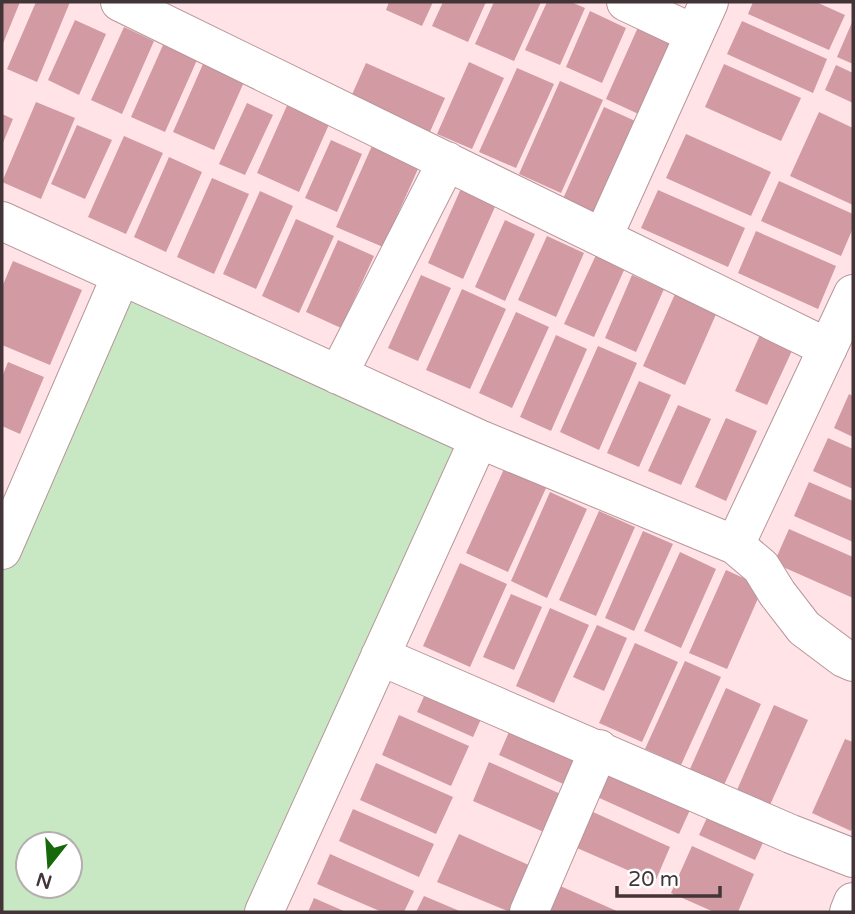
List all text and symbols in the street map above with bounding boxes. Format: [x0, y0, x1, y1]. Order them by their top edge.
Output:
north arrow [14, 830, 84, 900]
scale bar [617, 855, 720, 899]
text: 20 m [628, 867, 679, 892]
text: N [34, 868, 55, 893]

